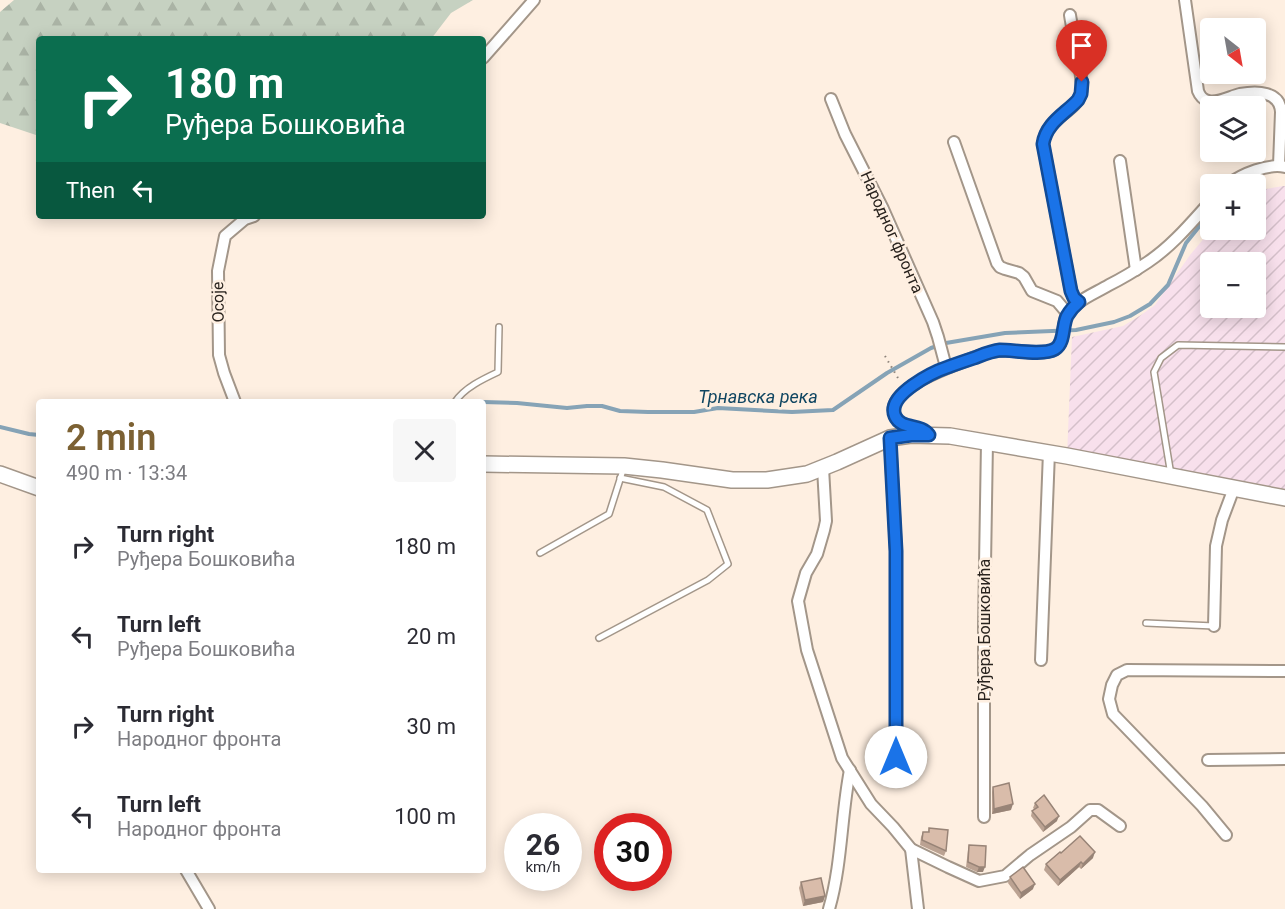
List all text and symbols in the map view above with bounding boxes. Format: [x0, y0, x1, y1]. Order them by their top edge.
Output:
north arrow [1200, 18, 1266, 84]
map controls [1200, 18, 1266, 318]
pin [1056, 20, 1107, 82]
icon: arrive [1065, 29, 1098, 62]
text: 180 m [165, 59, 284, 108]
icon: right [66, 60, 144, 138]
button: layers [1200, 96, 1266, 162]
text: Руђера Бошковића [165, 109, 406, 141]
street label: Народног фронта [857, 168, 927, 296]
icon: left [127, 174, 160, 207]
button: + [1200, 174, 1266, 240]
text: Then [66, 178, 115, 203]
button: − [1200, 252, 1266, 318]
street label: Осоје [208, 281, 228, 323]
water label: Трнавска река [698, 386, 818, 407]
text: 2 min [66, 417, 156, 459]
button: close [393, 419, 456, 482]
text: 490 m · 13:34 [66, 461, 187, 485]
text: Turn right [117, 522, 214, 547]
icon: right [66, 530, 99, 563]
text: 180 m [394, 534, 456, 559]
text: Руђера Бошковића [117, 547, 295, 571]
street label: Руђера Бошковића [975, 559, 994, 701]
text: Turn left [117, 612, 201, 637]
icon: left [66, 620, 99, 653]
text: 20 m [407, 624, 456, 649]
text: Руђера Бошковића [117, 637, 295, 661]
text: Turn right [117, 702, 214, 727]
icon: right [66, 710, 99, 743]
text: 30 m [407, 714, 456, 739]
position arrow [864, 725, 928, 789]
text: Народног фронта [117, 727, 281, 751]
text: Turn left [117, 792, 201, 817]
icon: left [66, 800, 99, 833]
text: 100 m [394, 804, 456, 829]
speed limit sign: 30 [594, 813, 672, 891]
text: Народног фронта [117, 817, 281, 841]
text: 26 [526, 827, 560, 862]
text: km/h [525, 858, 561, 876]

